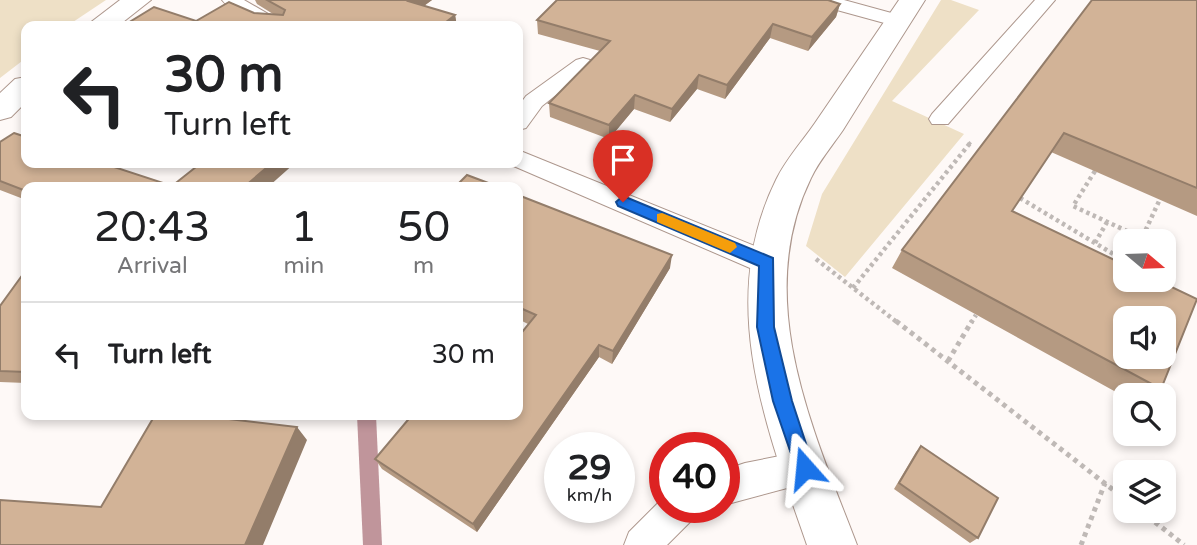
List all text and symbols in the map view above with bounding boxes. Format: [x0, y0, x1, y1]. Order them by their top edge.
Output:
text: 30 m [164, 46, 283, 105]
icon: left [49, 49, 140, 140]
text: Turn left [164, 106, 291, 144]
pin [593, 130, 653, 202]
icon: arrive [604, 141, 642, 179]
text: 20:43 [94, 202, 210, 253]
text: 1 [291, 202, 317, 253]
text: 50 [397, 202, 450, 253]
north arrow [1113, 229, 1176, 292]
map controls [1113, 229, 1176, 523]
text: Arrival [117, 252, 188, 280]
text: min [283, 252, 324, 280]
text: m [413, 252, 434, 280]
button: sound [1113, 306, 1176, 369]
icon: left [49, 336, 87, 374]
text: Turn left [108, 339, 211, 370]
text: 30 m [432, 339, 495, 370]
button: search [1113, 383, 1176, 446]
position arrow [768, 431, 842, 505]
speed limit sign: 40 [649, 432, 740, 523]
text: 29 [568, 447, 611, 489]
button: layers [1113, 460, 1176, 523]
text: km/h [567, 484, 612, 506]

